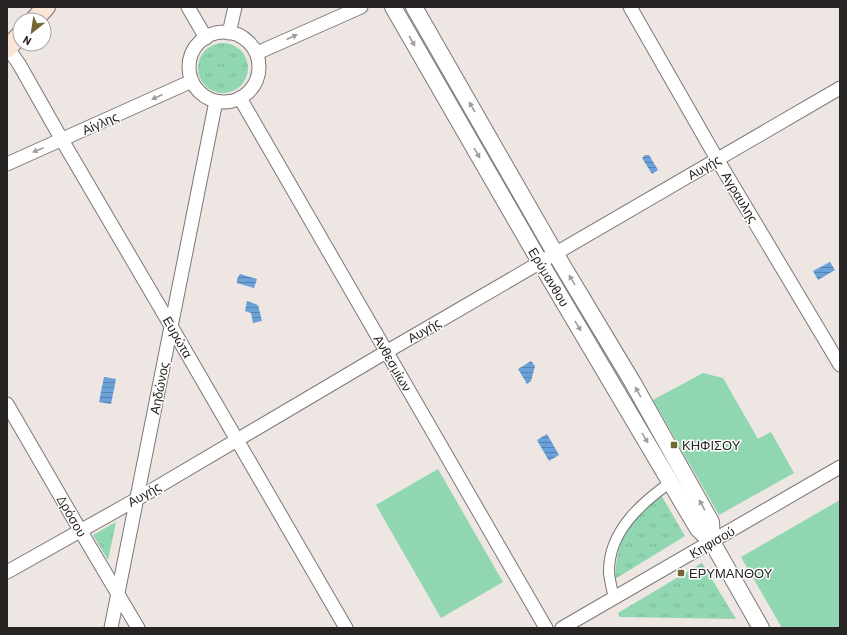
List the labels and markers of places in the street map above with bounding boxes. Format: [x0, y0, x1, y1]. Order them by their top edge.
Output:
place label: ΚΗΦΙΣΟΥ [682, 437, 741, 453]
marker: ΚΗΦΙΣΟΥ [669, 440, 679, 450]
place label: ΕΡΥΜΑΝΘΟΥ [689, 565, 773, 581]
marker: ΕΡΥΜΑΝΘΟΥ [676, 568, 686, 578]

